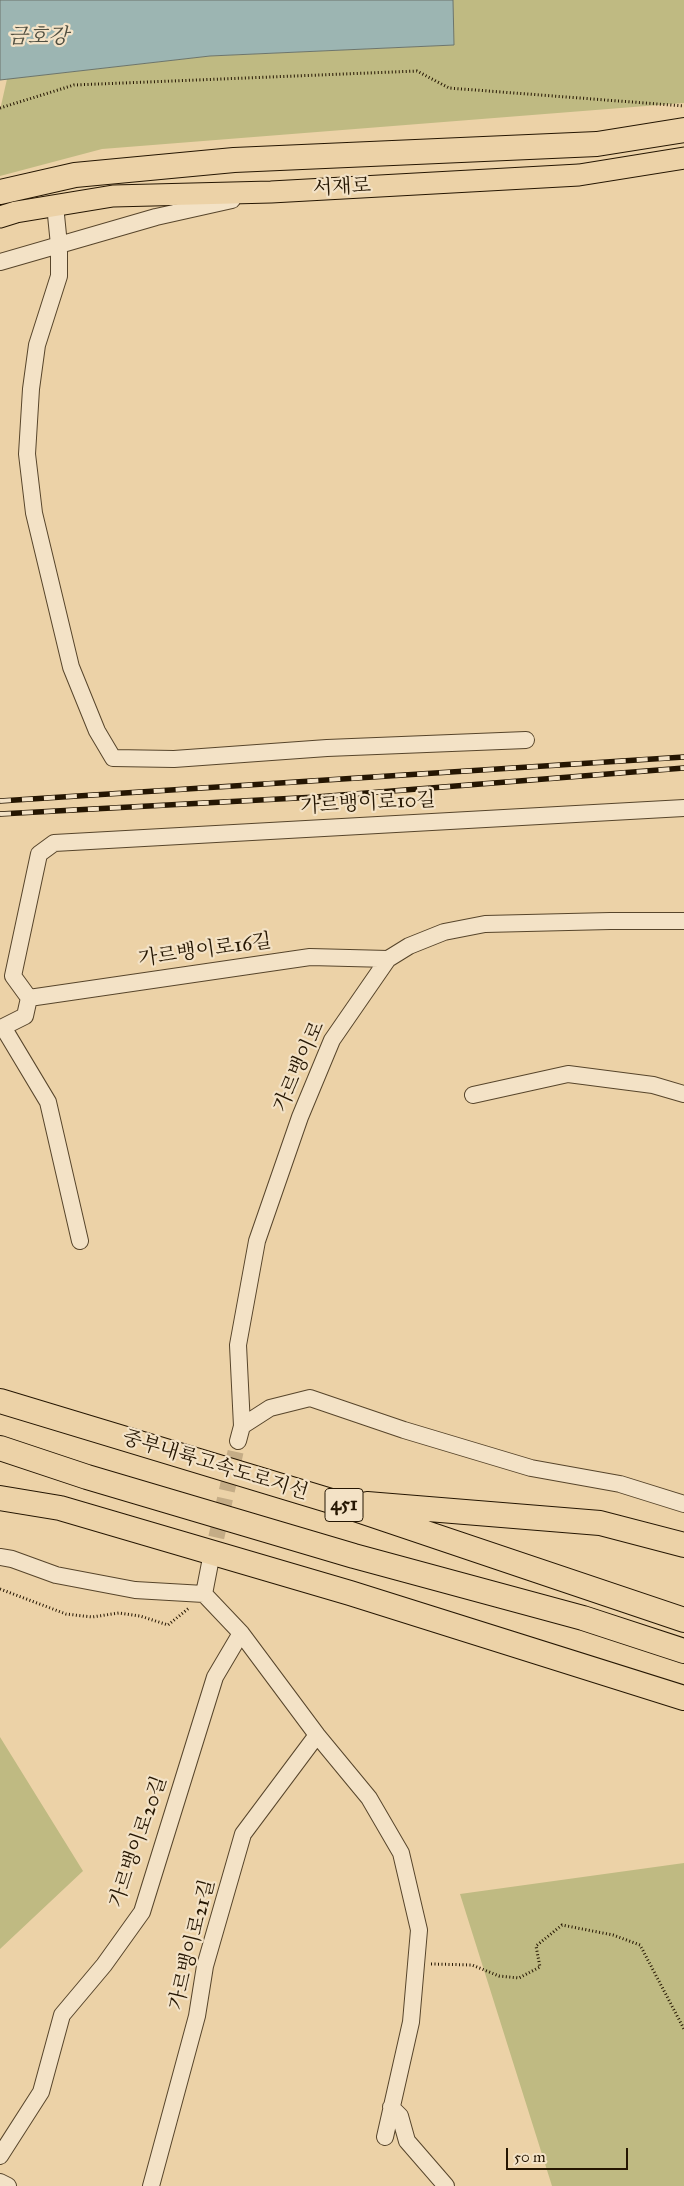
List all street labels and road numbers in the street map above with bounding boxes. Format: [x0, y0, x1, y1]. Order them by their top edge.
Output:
street label: 서재로 [312, 174, 372, 202]
street label: 가르뱅이로10길 [300, 788, 436, 820]
street label: 가르뱅이로16길 [137, 930, 273, 972]
street label: 가르뱅이로 [269, 1018, 331, 1116]
street label: 중부내륙고속도로지선 [119, 1426, 311, 1506]
road number: 451 [325, 1488, 363, 1522]
street label: 가르뱅이로20길 [105, 1773, 173, 1911]
street label: 가르뱅이로21길 [165, 1877, 221, 2013]

